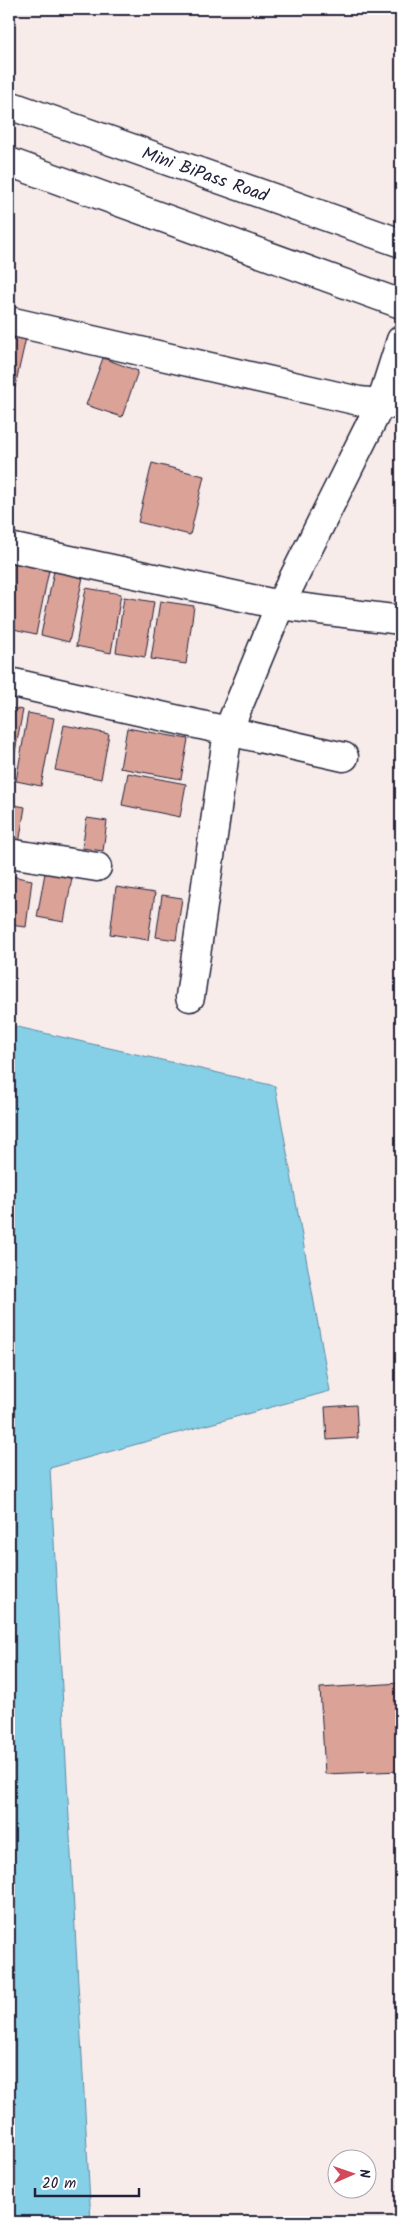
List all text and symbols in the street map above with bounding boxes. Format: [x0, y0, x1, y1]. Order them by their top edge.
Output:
street label: Mini BiPass Road [137, 140, 273, 211]
north arrow [328, 2148, 378, 2198]
scale bar [35, 2166, 139, 2198]
text: N [353, 2169, 375, 2179]
text: 20 m [42, 2172, 76, 2196]

